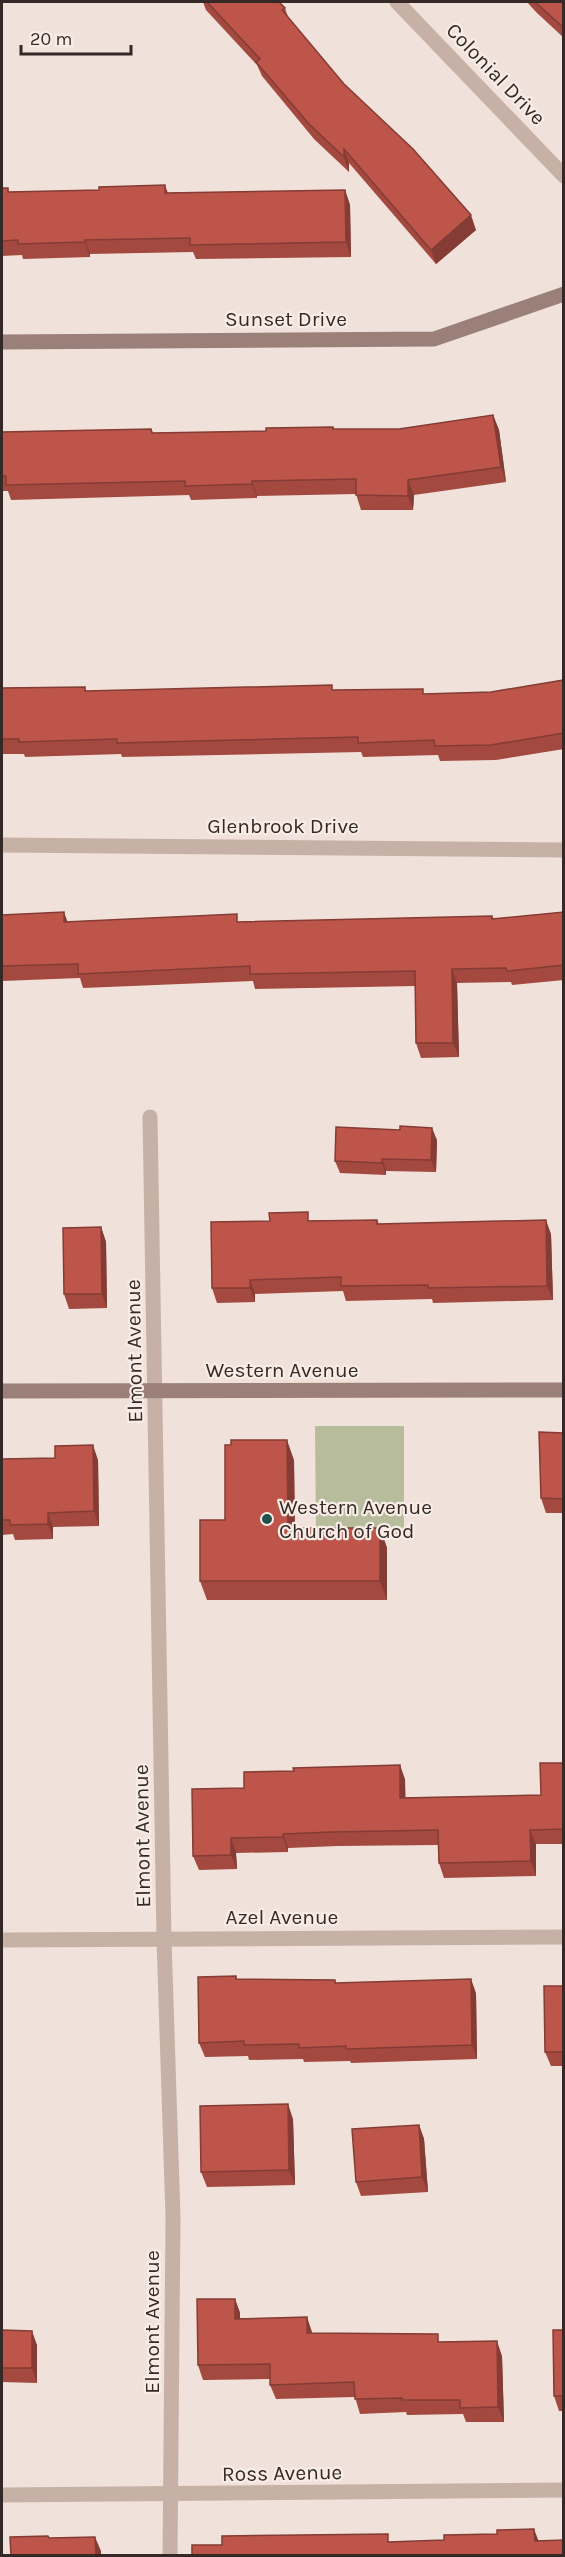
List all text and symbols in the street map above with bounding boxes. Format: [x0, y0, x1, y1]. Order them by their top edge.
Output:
scale bar [21, 18, 130, 56]
street label: Colonial Drive [441, 18, 551, 130]
text: 20 m [30, 28, 72, 50]
street label: Sunset Drive [225, 307, 347, 331]
street label: Glenbrook Drive [207, 814, 359, 838]
street label: Elmont Avenue [121, 1279, 147, 1423]
street label: Western Avenue [206, 1358, 358, 1382]
place label: Western Avenue Church of God [279, 1495, 432, 1543]
marker: Western Avenue Church of God [260, 1512, 274, 1526]
street label: Elmont Avenue [129, 1764, 155, 1908]
street label: Azel Avenue [226, 1905, 338, 1929]
street label: Elmont Avenue [140, 2250, 164, 2394]
street label: Ross Avenue [222, 2460, 342, 2486]

